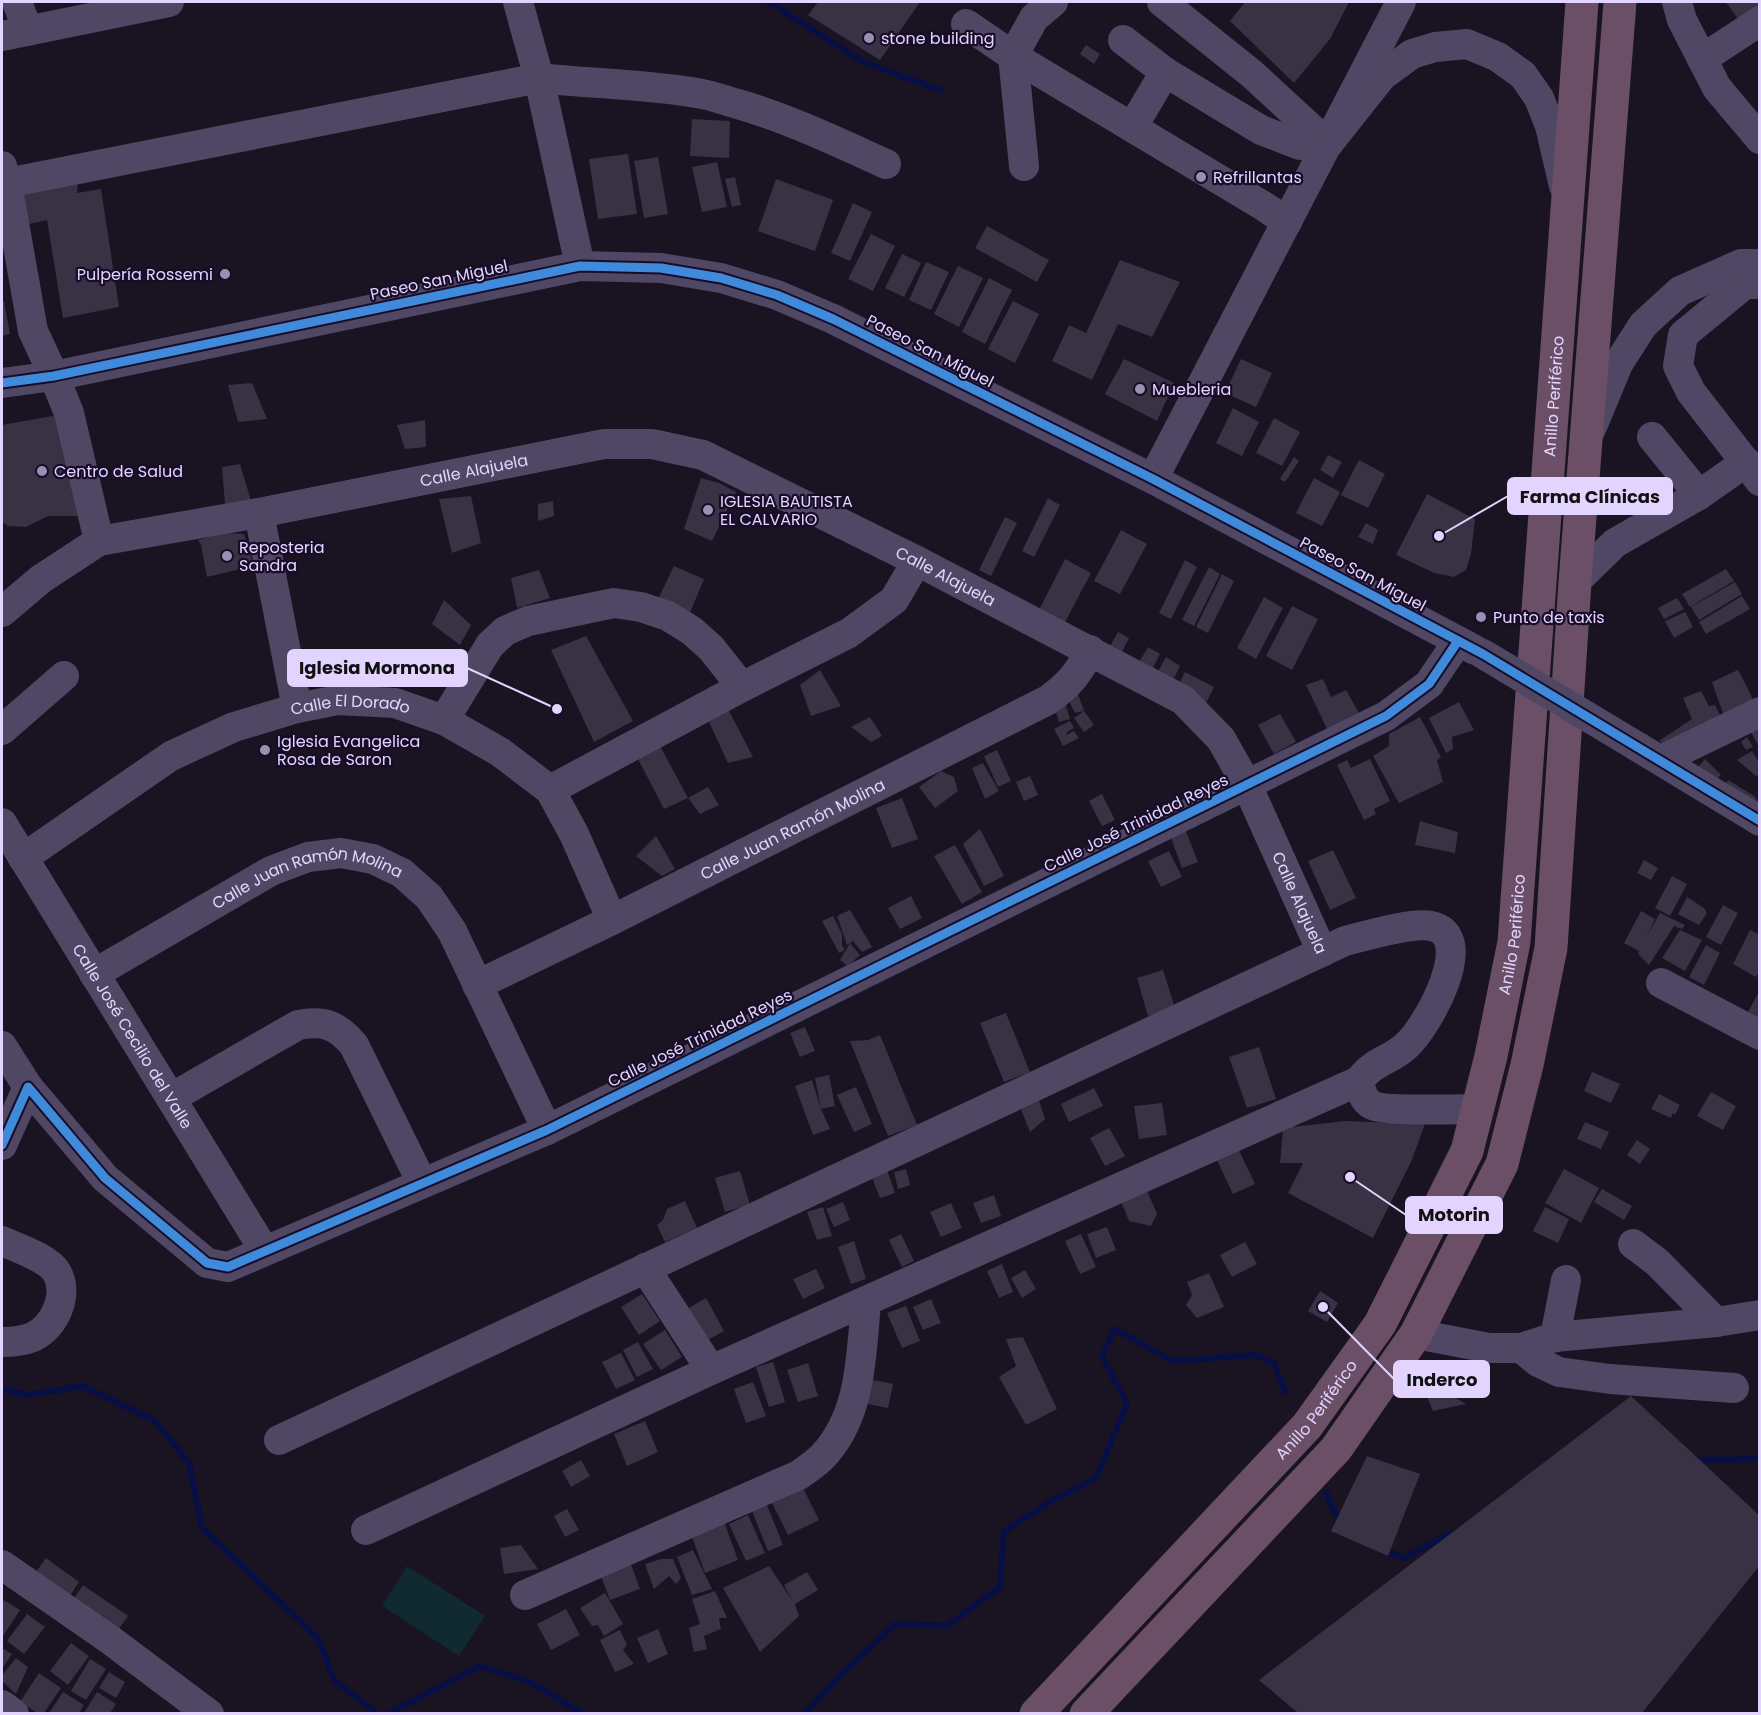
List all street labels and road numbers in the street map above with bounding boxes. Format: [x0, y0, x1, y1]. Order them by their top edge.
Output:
street label: Paseo San Miguel [368, 254, 510, 306]
street label: Paseo San Miguel [862, 309, 998, 393]
street label: Anillo Periférico [1538, 335, 1569, 458]
street label: Calle Alajuela [418, 448, 530, 492]
street label: Paseo San Miguel [1296, 531, 1430, 617]
street label: Calle Alajuela [892, 541, 1000, 612]
street label: Calle El Dorado [287, 688, 414, 721]
street label: Calle José Trinidad Reyes [1040, 768, 1232, 878]
street label: Calle Juan Ramón Molina [696, 773, 889, 885]
street label: Calle Juan Ramón Molina [207, 841, 407, 915]
street label: Calle Alajuela [1267, 848, 1333, 957]
street label: Anillo Periférico [1492, 873, 1530, 997]
street label: Calle José Cecilio del Valle [67, 939, 198, 1133]
street label: Calle José Trinidad Reyes [604, 983, 796, 1093]
street label: Anillo Periférico [1270, 1355, 1363, 1465]

